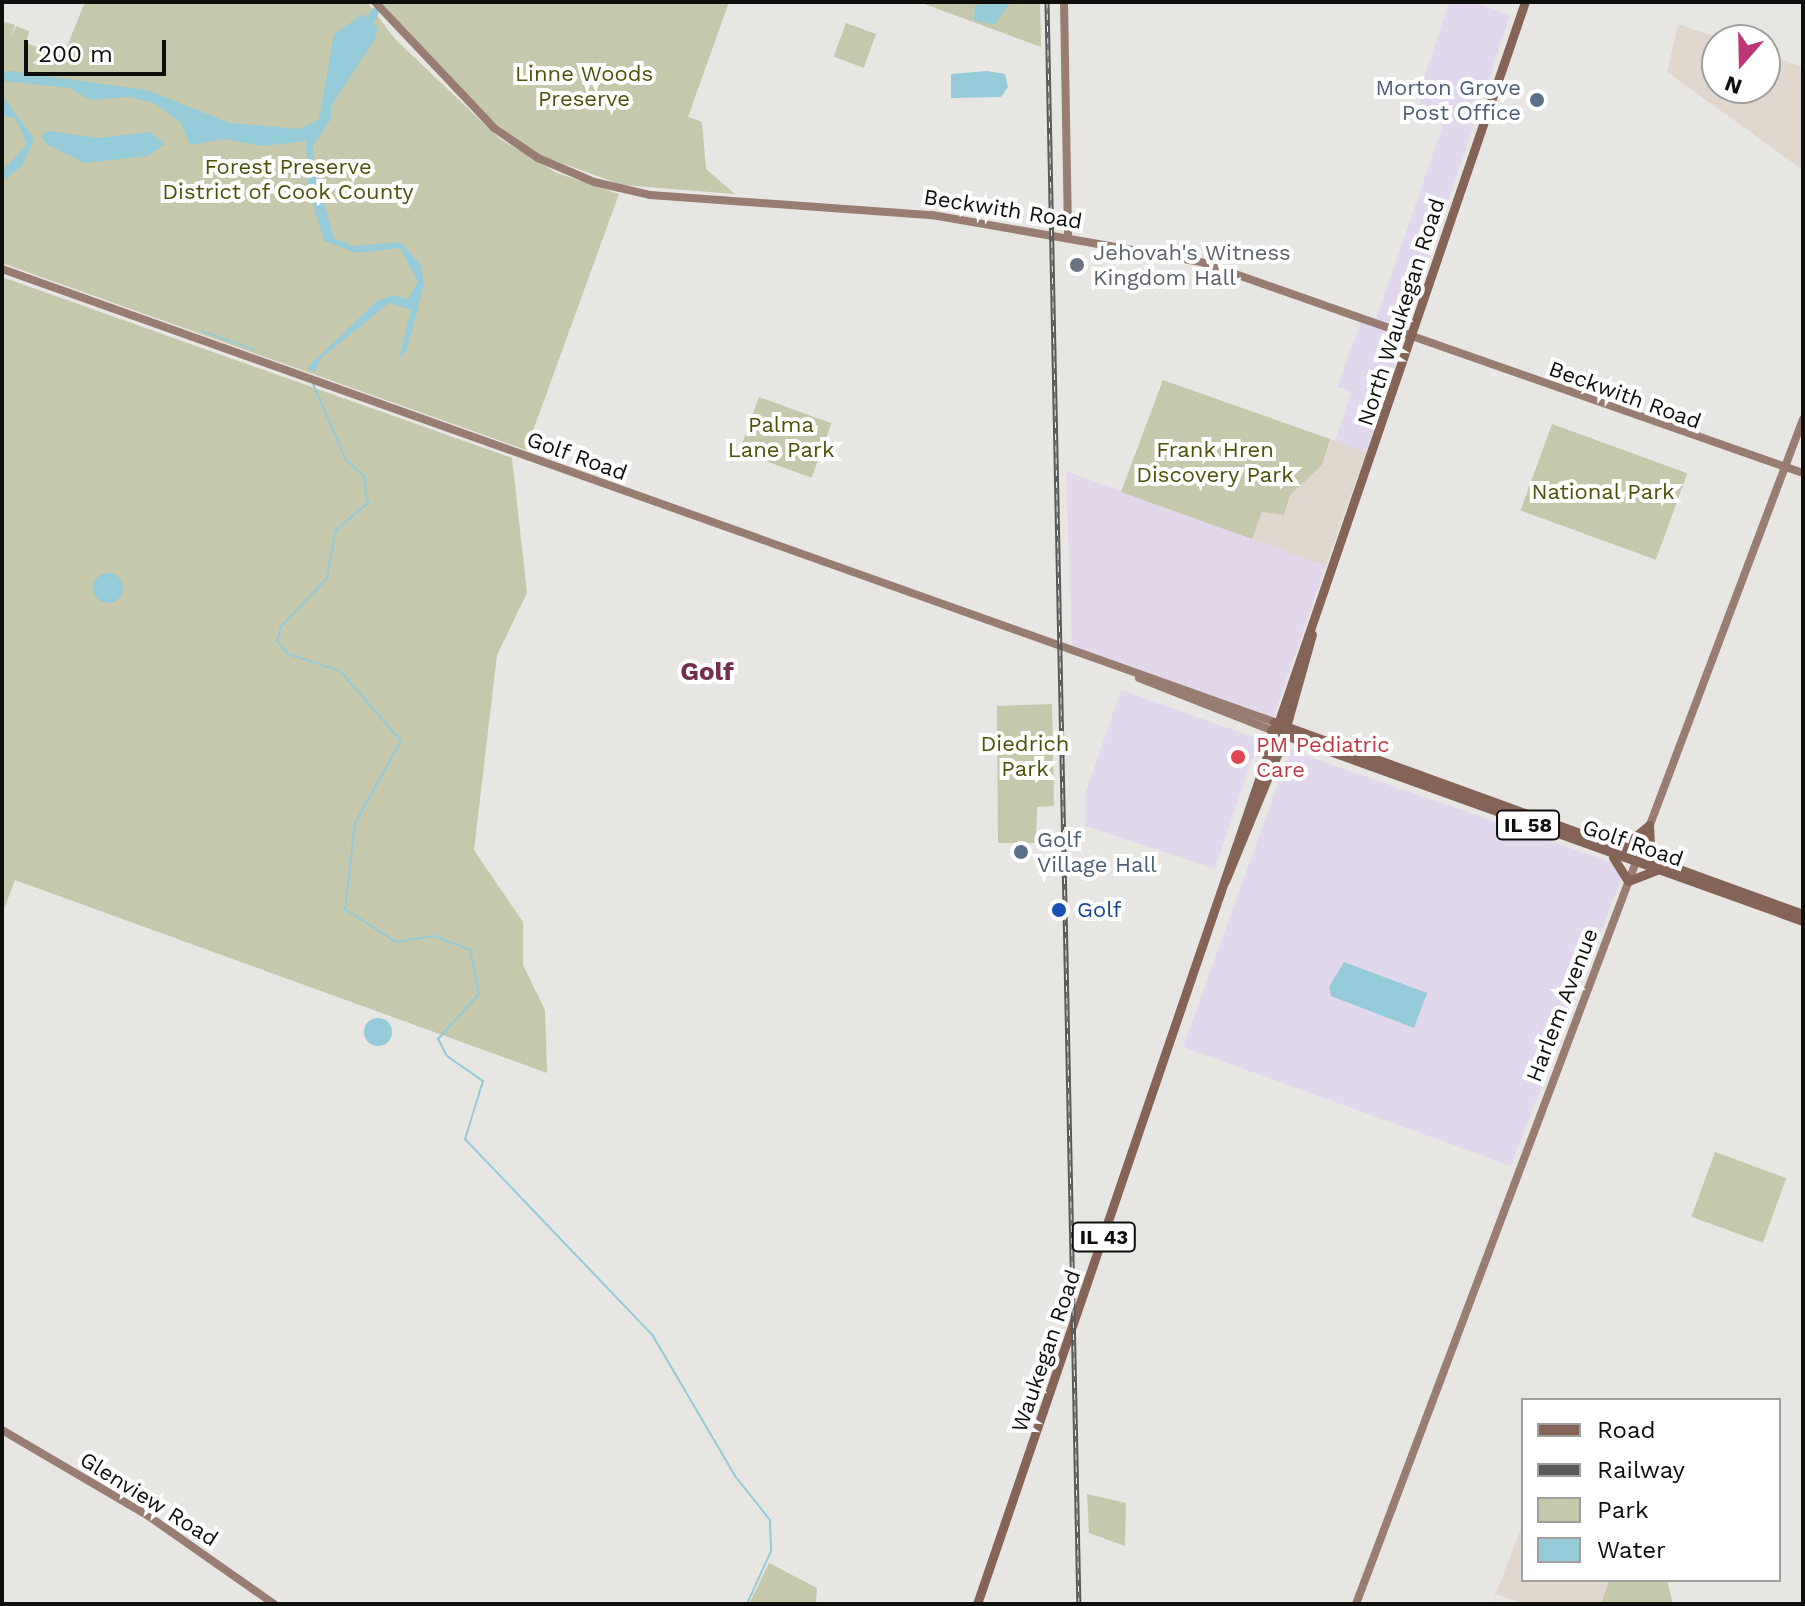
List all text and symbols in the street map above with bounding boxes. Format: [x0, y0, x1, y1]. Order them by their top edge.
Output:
scale bar [28, 24, 170, 74]
north arrow [1701, 24, 1781, 104]
text: 200 m [38, 40, 113, 68]
park label: Linne Woods Preserve [515, 60, 653, 112]
text: N [1721, 71, 1745, 100]
place label: Morton Grove Post Office [1375, 74, 1521, 126]
marker: Morton Grove Post Office [1528, 91, 1546, 109]
park label: Forest Preserve District of Cook County [162, 153, 414, 204]
street label: Beckwith Road [922, 183, 1084, 235]
street label: North Waukegan Road [1352, 195, 1450, 429]
place label: Jehovah's Witness Kingdom Hall [1093, 239, 1291, 290]
marker: Jehovah's Witness Kingdom Hall [1068, 256, 1086, 274]
street label: Beckwith Road [1545, 355, 1705, 435]
park label: Palma Lane Park [728, 411, 834, 462]
street label: Golf Road [523, 426, 631, 486]
park label: Frank Hren Discovery Park [1136, 436, 1294, 488]
park label: National Park [1531, 479, 1675, 505]
district label: Golf [680, 656, 734, 688]
park label: Diedrich Park [981, 730, 1069, 782]
place label: PM Pediatric Care [1256, 731, 1390, 782]
marker: PM Pediatric Care [1227, 746, 1249, 768]
road number: IL 58 [1494, 809, 1562, 841]
street label: Golf Road [1579, 813, 1687, 873]
place label: Golf Village Hall [1037, 826, 1157, 878]
marker: Golf Village Hall [1012, 843, 1030, 861]
place label: Golf [1077, 897, 1122, 923]
marker: Golf [1048, 899, 1070, 921]
street label: Harlem Avenue [1520, 924, 1604, 1086]
road number: IL 43 [1070, 1221, 1138, 1253]
street label: Waukegan Road [1006, 1266, 1086, 1436]
legend [1521, 1398, 1781, 1582]
text: Road [1597, 1416, 1656, 1444]
street label: Glenview Road [75, 1446, 223, 1552]
text: Railway [1597, 1456, 1685, 1484]
text: Park [1597, 1496, 1649, 1524]
text: Water [1597, 1536, 1666, 1564]

